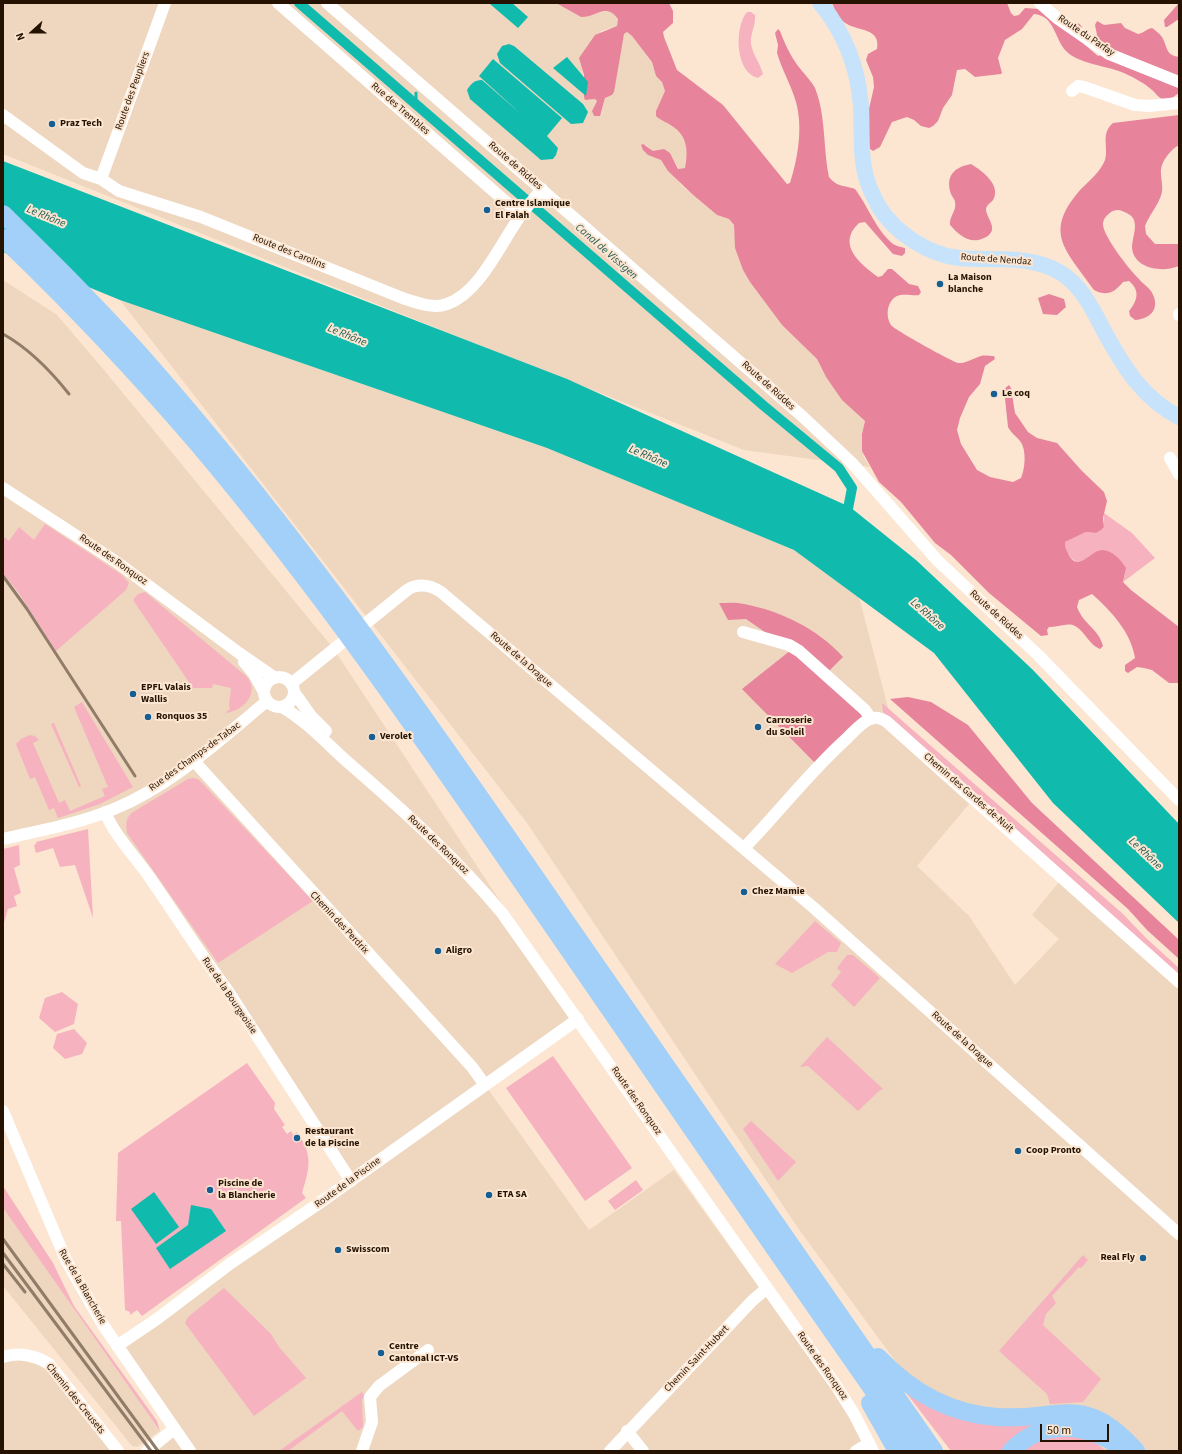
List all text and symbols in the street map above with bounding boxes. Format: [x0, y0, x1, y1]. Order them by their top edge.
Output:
north arrow [12, 12, 52, 52]
street label: Route du Parfay [1055, 13, 1117, 59]
text: N [12, 30, 29, 43]
street label: Route des Peupliers [113, 50, 153, 132]
street label: Rue des Trembles [368, 80, 432, 138]
place label: Praz Tech [60, 118, 102, 130]
marker: Praz Tech [47, 119, 57, 129]
street label: Route de Riddes [486, 139, 544, 193]
place label: Centre Islamique El Falah [495, 198, 570, 222]
water label: Le Rhône [25, 203, 67, 231]
marker: Centre Islamique El Falah [482, 205, 492, 215]
water label: Canal de Vissigen [572, 221, 640, 283]
street label: Route des Carolins [251, 232, 327, 272]
street label: Route de Nendaz [960, 252, 1032, 268]
place label: La Maison blanche [948, 272, 992, 296]
marker: La Maison blanche [935, 279, 945, 289]
water label: Le Rhône [326, 322, 368, 350]
street label: Route de Riddes [739, 359, 797, 413]
place label: Le coq [1002, 388, 1030, 400]
marker: Le coq [989, 389, 999, 399]
water label: Le Rhône [627, 443, 669, 471]
street label: Route des Ronquoz [77, 532, 149, 588]
street label: Route de Riddes [967, 588, 1025, 642]
water label: Le Rhône [907, 597, 947, 633]
street label: Route de la Drague [487, 630, 555, 690]
place label: EPFL Valais Wallis [141, 682, 191, 706]
marker: EPFL Valais Wallis [128, 689, 138, 699]
place label: Ronquos 35 [156, 711, 207, 723]
marker: Ronquos 35 [143, 712, 153, 722]
place label: Carroserie du Soleil [766, 715, 812, 738]
street label: Rue des Champs-de-Tabac [147, 720, 243, 794]
marker: Carroserie du Soleil [753, 722, 763, 732]
place label: Verolet [380, 731, 412, 743]
marker: Verolet [367, 732, 377, 742]
street label: Chemin des Gardes-de-Nuit [921, 751, 1015, 835]
street label: Route des Ronquoz [405, 813, 471, 877]
water label: Le Rhône [1126, 835, 1164, 873]
place label: Chez Mamie [752, 886, 805, 898]
marker: Chez Mamie [739, 887, 749, 897]
street label: Chemin des Perdrix [307, 889, 371, 957]
place label: Aligro [446, 945, 472, 957]
marker: Aligro [433, 946, 443, 956]
street label: Rue de la Bourgeoisie [199, 955, 259, 1037]
street label: Route de la Drague [929, 1009, 995, 1071]
street label: Route des Ronquoz [608, 1065, 664, 1137]
place label: Restaurant de la Piscine [305, 1126, 360, 1150]
marker: Restaurant de la Piscine [292, 1133, 302, 1143]
place label: Coop Pronto [1026, 1145, 1081, 1157]
marker: Coop Pronto [1013, 1146, 1023, 1156]
street label: Route de la Piscine [313, 1155, 383, 1211]
place label: Piscine de la Blancherie [218, 1178, 276, 1202]
marker: Piscine de la Blancherie [205, 1185, 215, 1195]
place label: ETA SA [497, 1189, 527, 1201]
marker: ETA SA [484, 1190, 494, 1200]
place label: Swisscom [346, 1244, 389, 1256]
marker: Swisscom [333, 1245, 343, 1255]
street label: Rue de la Blancherie [56, 1247, 108, 1327]
place label: Real Fly [1100, 1252, 1135, 1264]
marker: Real Fly [1138, 1253, 1148, 1263]
street label: Chemin Saint-Hubert [662, 1323, 732, 1395]
street label: Route des Ronquoz [794, 1330, 850, 1402]
place label: Centre Cantonal ICT-VS [389, 1341, 459, 1364]
marker: Centre Cantonal ICT-VS [376, 1348, 386, 1358]
street label: Chemin des Creusets [43, 1361, 107, 1437]
scale bar [1042, 1416, 1111, 1442]
text: 50 m [1047, 1422, 1071, 1439]

